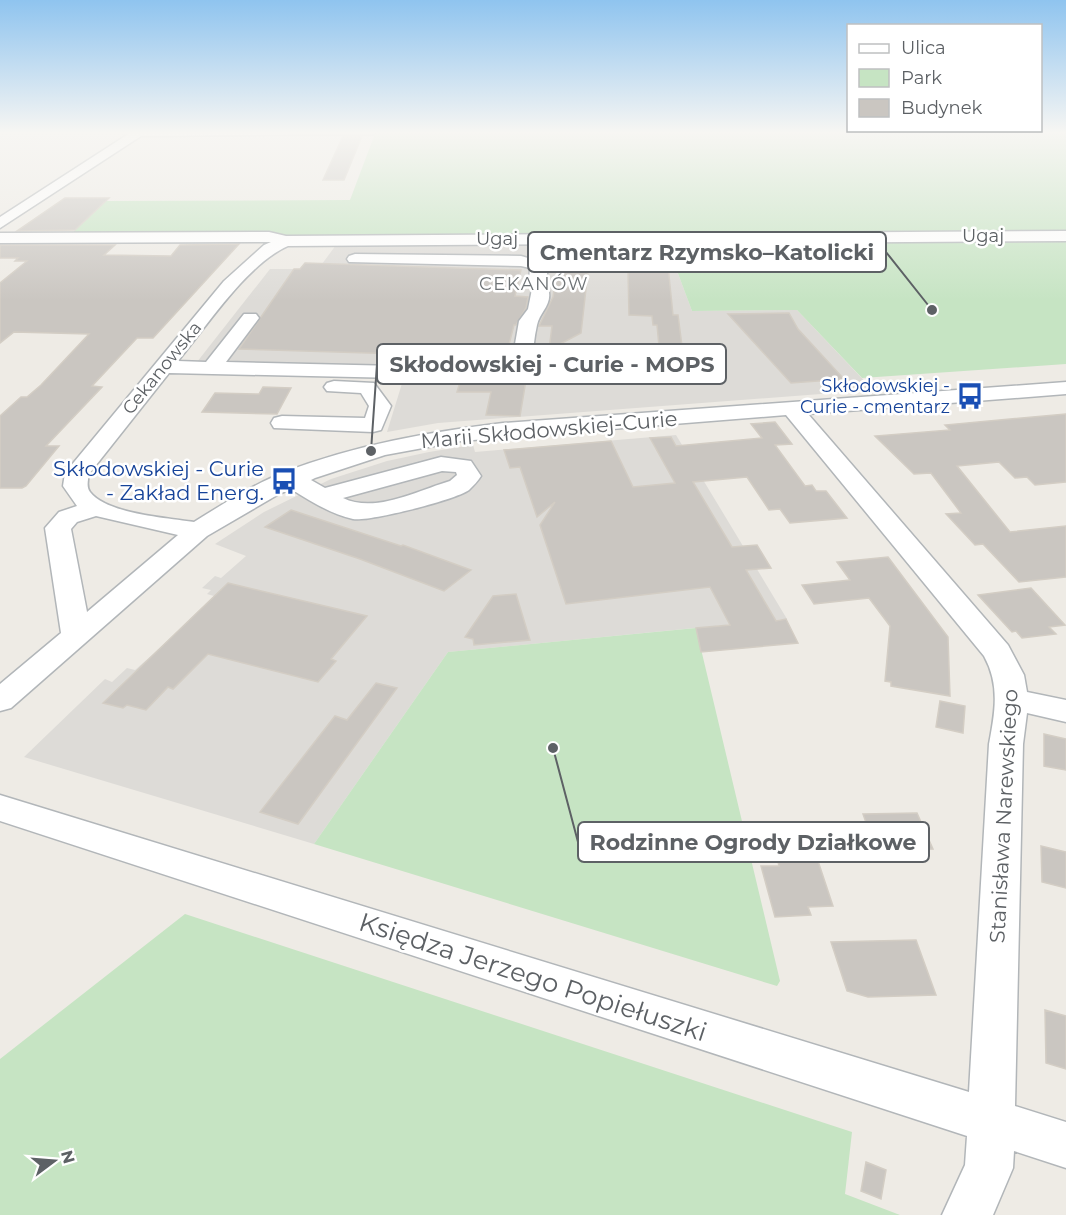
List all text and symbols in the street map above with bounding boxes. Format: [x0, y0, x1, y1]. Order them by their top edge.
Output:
legend [847, 24, 1042, 132]
text: Ulica [901, 37, 946, 59]
text: Park [901, 67, 942, 89]
text: Budynek [901, 97, 983, 119]
street label: Ugaj [962, 225, 1004, 247]
street label: Ugaj [476, 228, 518, 250]
callout: Cmentarz Rzymsko–Katolicki [528, 232, 886, 272]
text: Cmentarz Rzymsko–Katolicki [540, 239, 874, 266]
district label: CEKANÓW [479, 273, 589, 295]
street label: Cekanowska [118, 317, 206, 419]
callout: Skłodowskiej - Curie - MOPS [377, 344, 726, 384]
text: Skłodowskiej - Curie - MOPS [389, 351, 715, 378]
place label: Skłodowskiej - Curie - cmentarz [800, 375, 950, 418]
bus stop icon: Skłodowskiej - Curie - cmentarz [955, 381, 985, 411]
street label: Marii Skłodowskiej-Curie [420, 406, 678, 453]
place label: Skłodowskiej - Curie - Zakład Energ. [53, 456, 264, 505]
bus stop icon: Skłodowskiej - Curie - Zakład Energ. [269, 466, 299, 496]
street label: Stanisława Narewskiego [984, 688, 1023, 944]
callout: Rodzinne Ogrody Działkowe [578, 822, 929, 862]
text: Rodzinne Ogrody Działkowe [590, 829, 917, 856]
street label: Księdza Jerzego Popiełuszki [355, 906, 711, 1048]
north arrow [24, 1131, 84, 1191]
text: N [57, 1148, 79, 1166]

